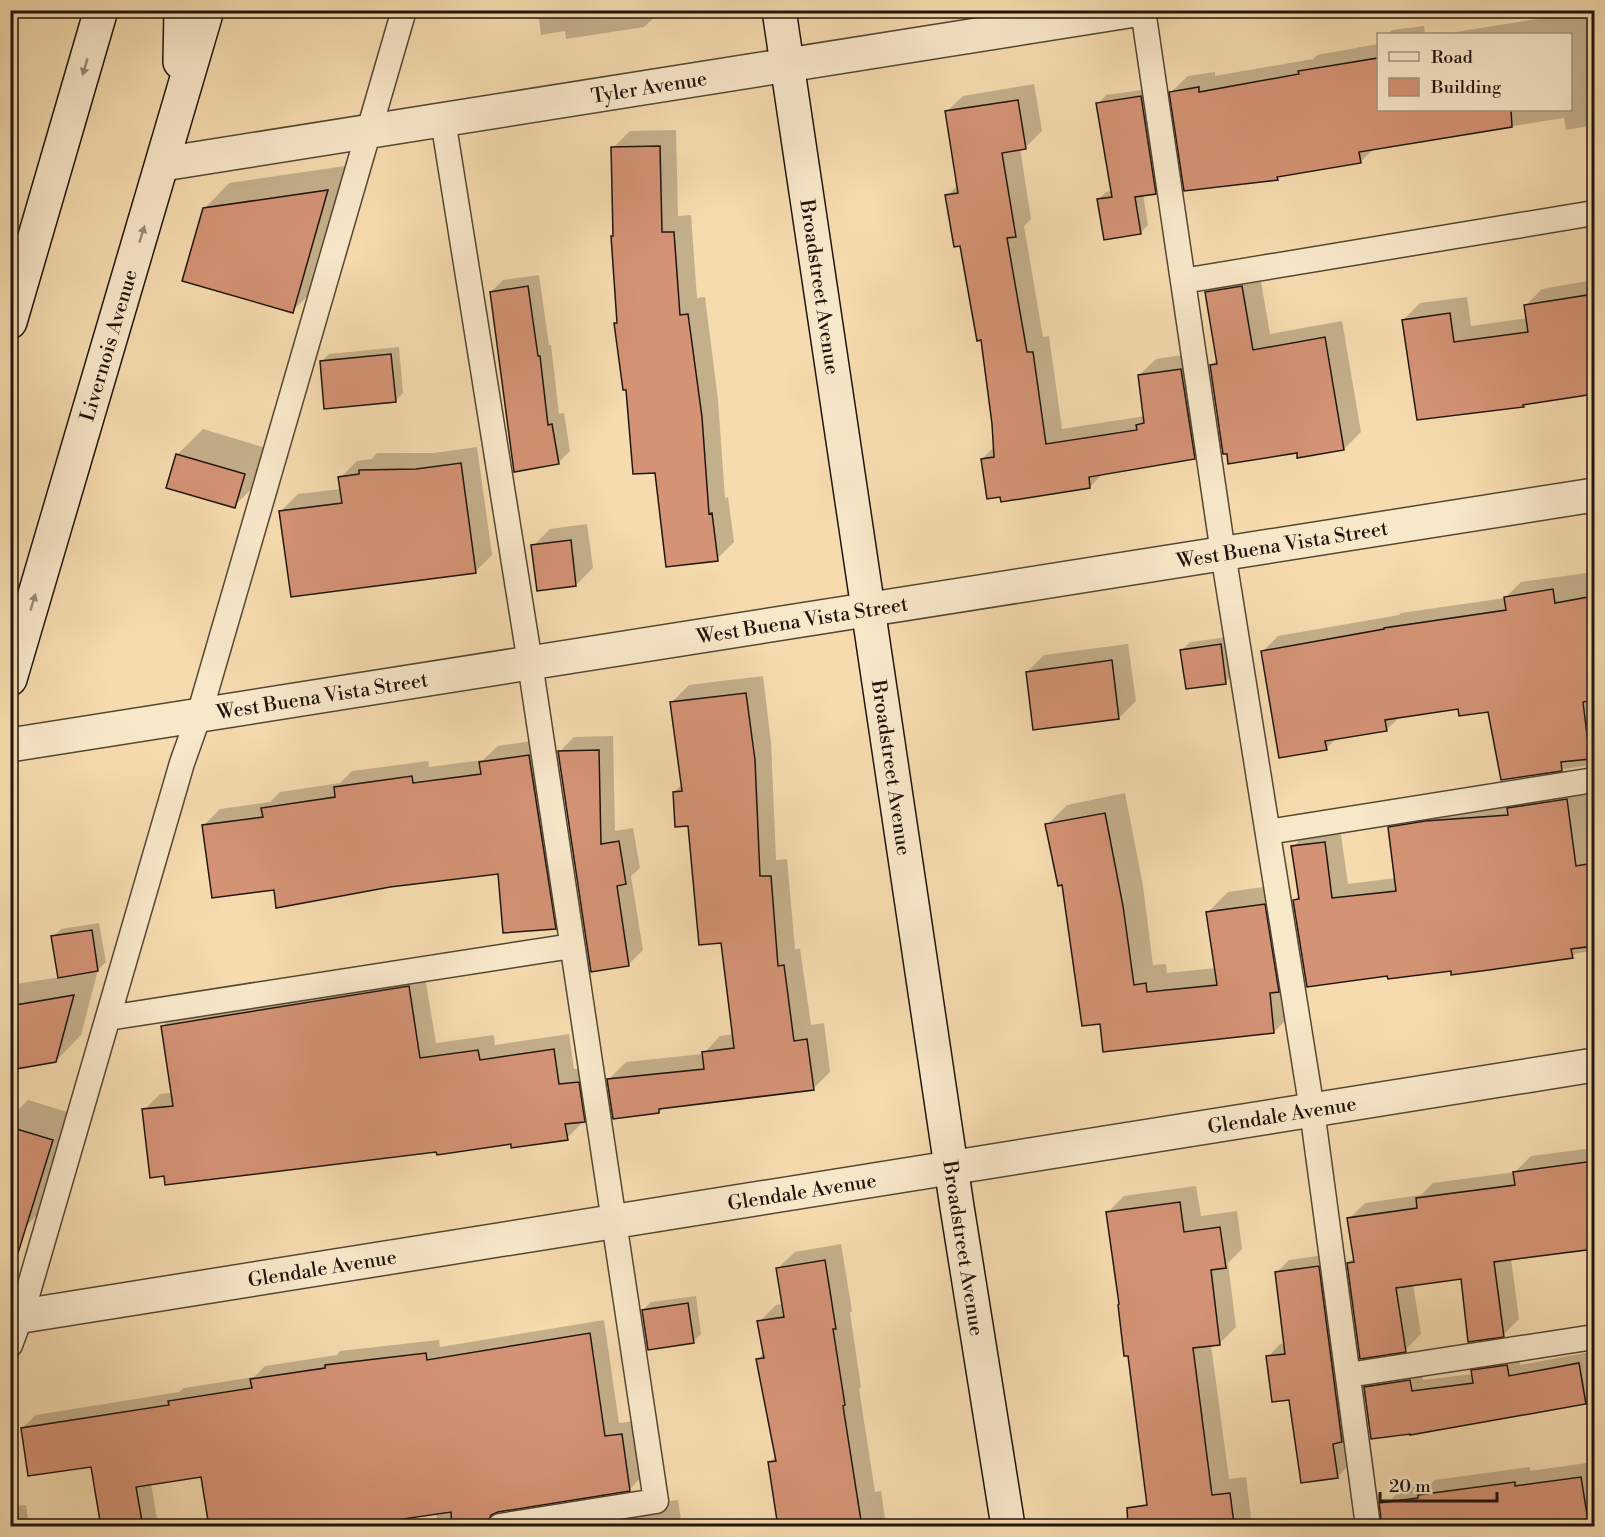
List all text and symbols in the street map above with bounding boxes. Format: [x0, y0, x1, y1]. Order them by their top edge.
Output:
legend [1377, 33, 1572, 111]
text: Road [1431, 46, 1474, 69]
one-way arrow [80, 58, 89, 76]
street label: Tyler Avenue [590, 67, 709, 110]
text: Building [1430, 76, 1502, 99]
street label: Broadstreet Avenue [793, 197, 844, 377]
one-way arrow [138, 225, 147, 243]
street label: Livernois Avenue [76, 267, 144, 425]
street label: West Buena Vista Street [1174, 517, 1390, 575]
street label: West Buena Vista Street [694, 592, 910, 651]
one-way arrow [29, 593, 38, 611]
street label: West Buena Vista Street [214, 668, 430, 726]
street label: Broadstreet Avenue [865, 677, 916, 857]
street label: Glendale Avenue [1206, 1092, 1358, 1141]
street label: Broadstreet Avenue [936, 1158, 988, 1338]
street label: Glendale Avenue [726, 1169, 878, 1217]
street label: Glendale Avenue [246, 1245, 398, 1294]
scale bar [1380, 1465, 1497, 1503]
text: 20 m [1389, 1475, 1431, 1498]

